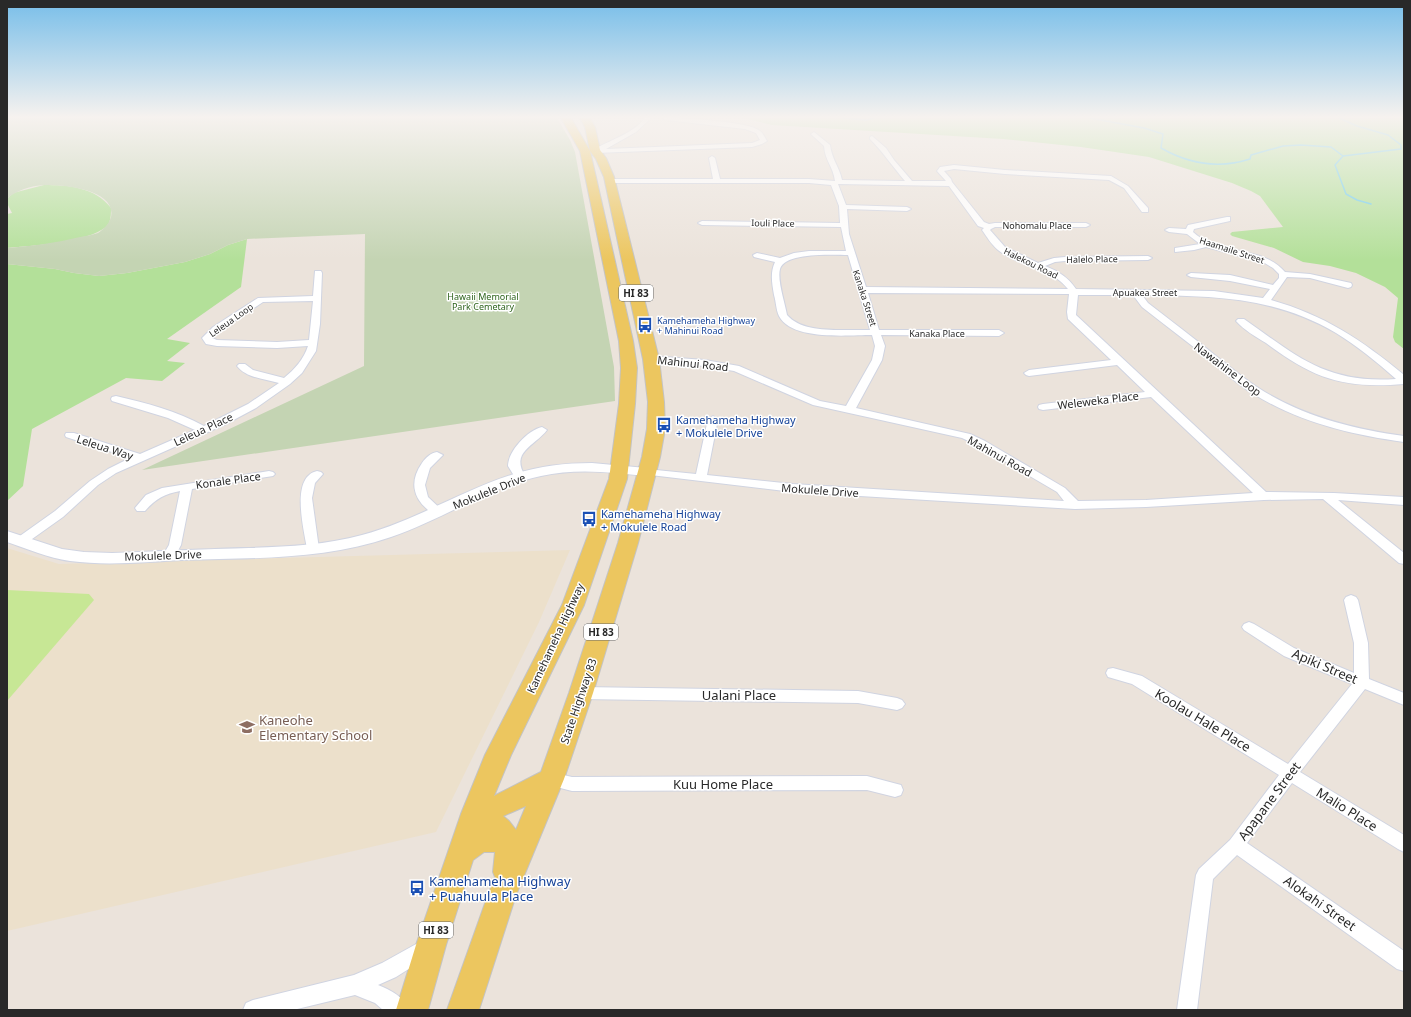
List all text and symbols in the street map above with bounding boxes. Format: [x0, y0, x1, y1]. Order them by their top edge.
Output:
street label: Iouli Place [751, 216, 795, 230]
street label: Nohomalu Place [1002, 219, 1072, 232]
street label: Haamaile Street [1198, 233, 1267, 267]
street label: Halekou Road [1002, 244, 1060, 282]
street label: Halelo Place [1066, 252, 1118, 266]
street label: Kanaka Street [850, 268, 880, 329]
road number: HI 83 [619, 285, 653, 301]
street label: Apuakea Street [1113, 286, 1178, 299]
park label: Hawaii Memorial Park Cemetary [447, 290, 519, 313]
street label: Leleua Loop [206, 300, 256, 340]
place label: Kamehameha Highway + Mahinui Road [657, 314, 755, 337]
bus stop icon: Kamehameha Highway + Mahinui Road [636, 316, 654, 334]
street label: Kanaka Place [909, 327, 965, 340]
street label: Nawahine Loop [1191, 339, 1265, 399]
street label: Mahinui Road [657, 352, 729, 374]
street label: Weleweka Place [1056, 388, 1140, 412]
street label: Leleua Place [171, 409, 235, 449]
place label: Kamehameha Highway + Mokulele Drive [676, 412, 796, 440]
bus stop icon: Kamehameha Highway + Mokulele Drive [655, 416, 673, 434]
street label: Leleua Way [75, 431, 136, 463]
street label: Mahinui Road [965, 432, 1035, 480]
street label: Konale Place [195, 468, 261, 492]
street label: Mokulele Drive [450, 470, 528, 512]
street label: Mokulele Drive [781, 480, 859, 500]
place label: Kamehameha Highway + Mokulele Road [601, 506, 721, 534]
bus stop icon: Kamehameha Highway + Mokulele Road [580, 510, 598, 528]
street label: Mokulele Drive [124, 546, 202, 564]
street label: Kamehameha Highway [523, 580, 587, 695]
road number: HI 83 [584, 624, 618, 640]
street label: Apiki Street [1289, 644, 1361, 688]
street label: State Highway 83 [556, 656, 600, 746]
street label: Koolau Hale Place [1152, 684, 1254, 756]
street label: Ualani Place [702, 686, 776, 704]
place label: Kaneohe Elementary School [259, 711, 372, 744]
school or university icon: Kaneohe Elementary School [238, 718, 256, 736]
street label: Apapane Street [1234, 758, 1305, 844]
street label: Kuu Home Place [673, 775, 773, 793]
street label: Malio Place [1313, 783, 1381, 835]
street label: Alokahi Street [1280, 871, 1360, 935]
place label: Kamehameha Highway + Puahuula Place [429, 872, 571, 905]
bus stop icon: Kamehameha Highway + Puahuula Place [408, 879, 426, 897]
road number: HI 83 [419, 922, 453, 938]

